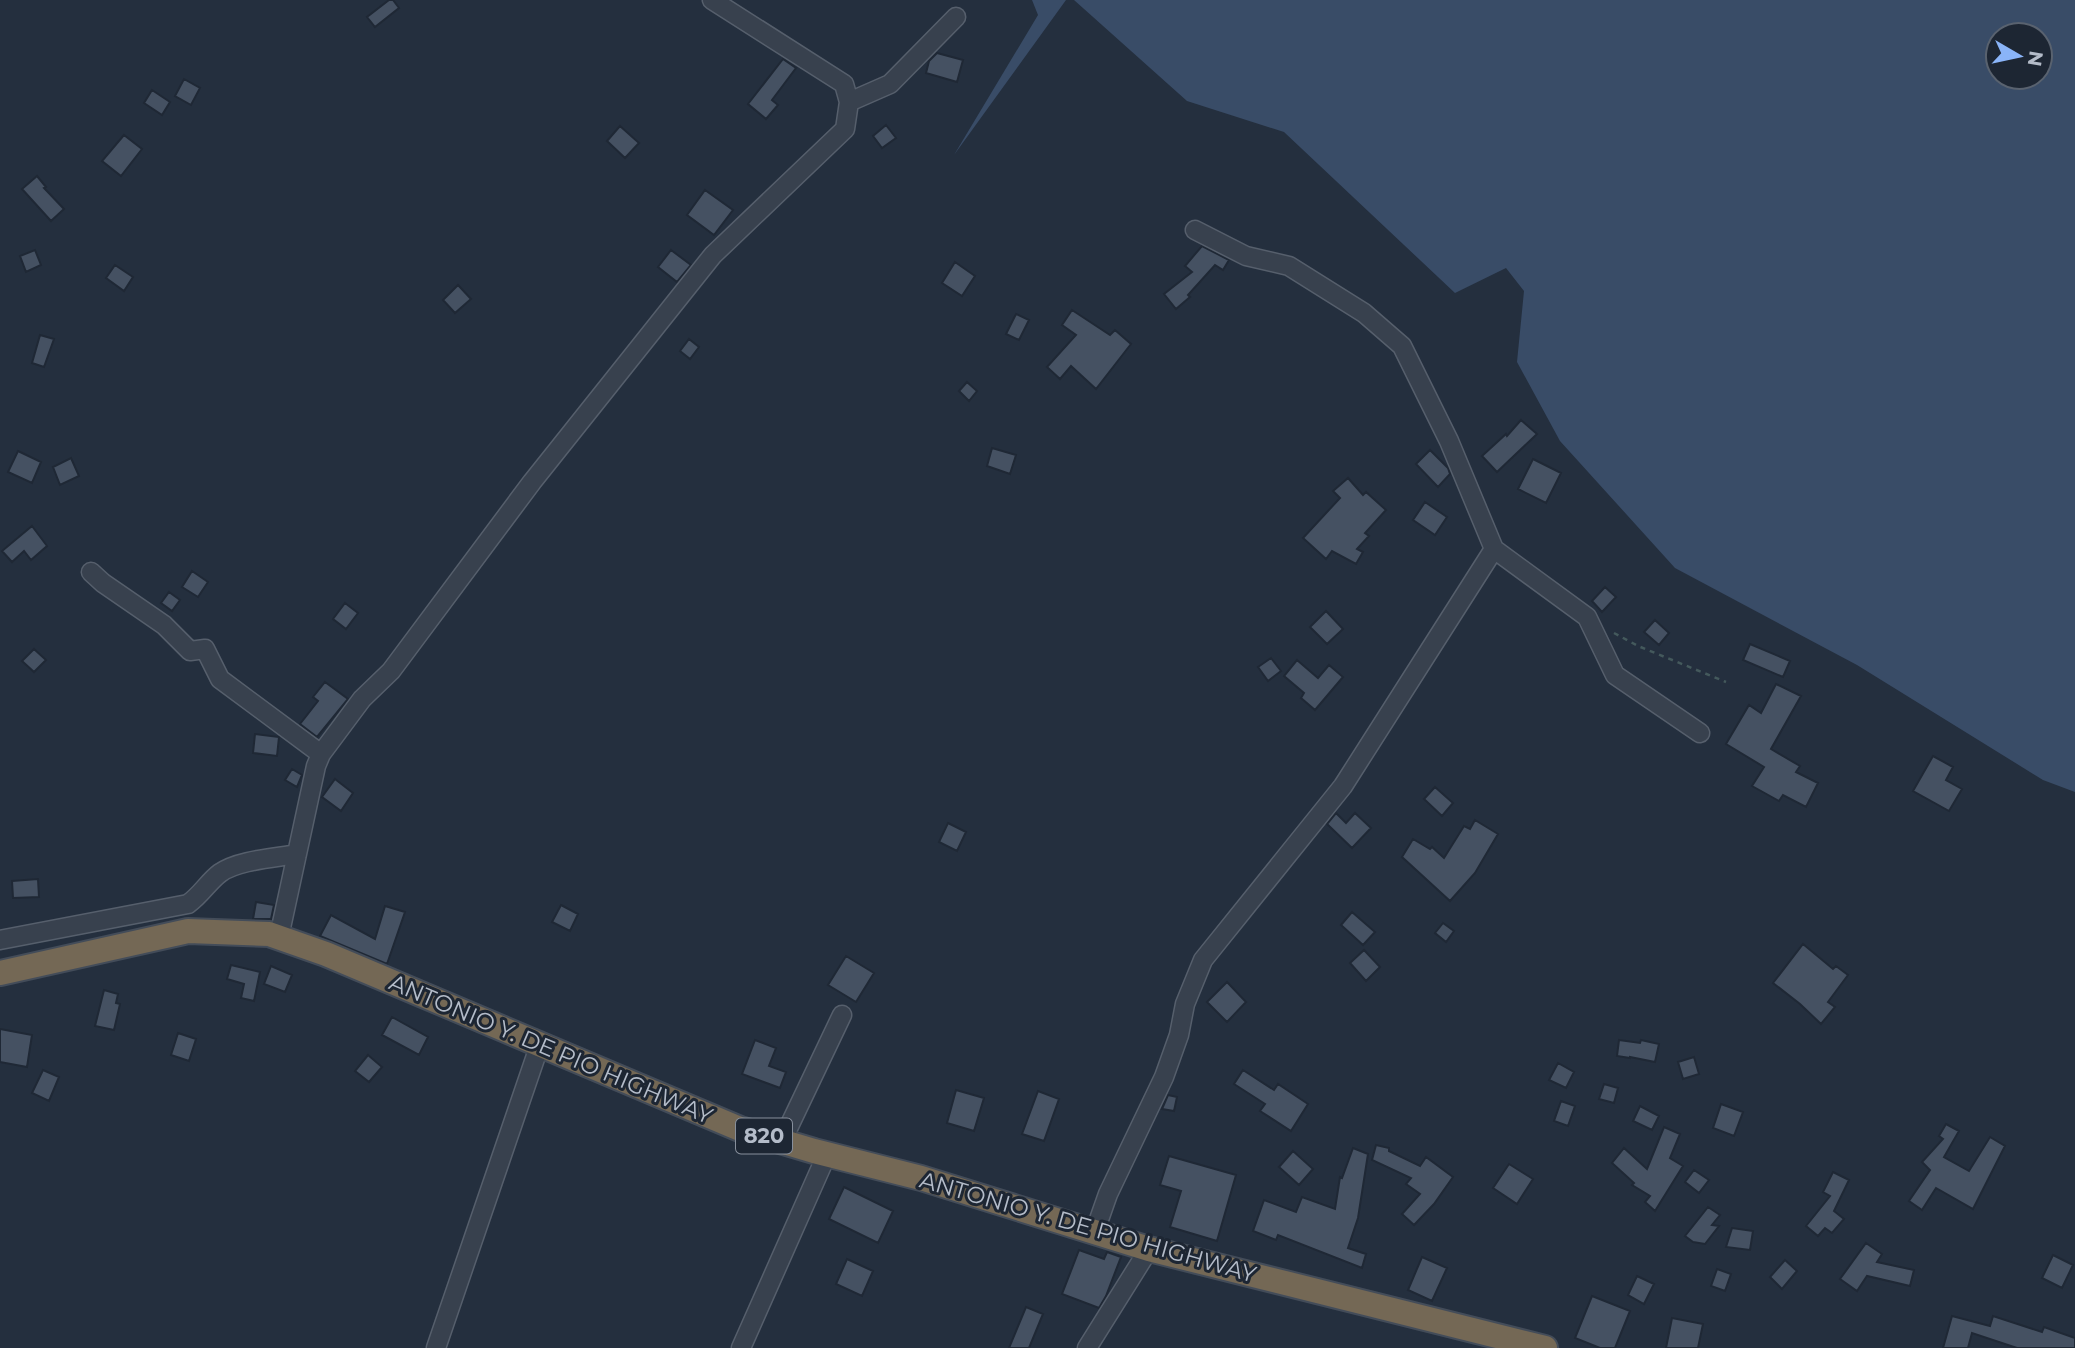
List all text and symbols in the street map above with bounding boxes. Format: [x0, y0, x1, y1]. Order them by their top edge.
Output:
north arrow [1984, 21, 2054, 91]
text: N [2023, 49, 2048, 68]
street label: ANTONIO Y. DE PIO HIGHWAY [385, 968, 717, 1130]
road number: 820 [736, 1118, 792, 1154]
street label: ANTONIO Y. DE PIO HIGHWAY [917, 1166, 1260, 1289]

